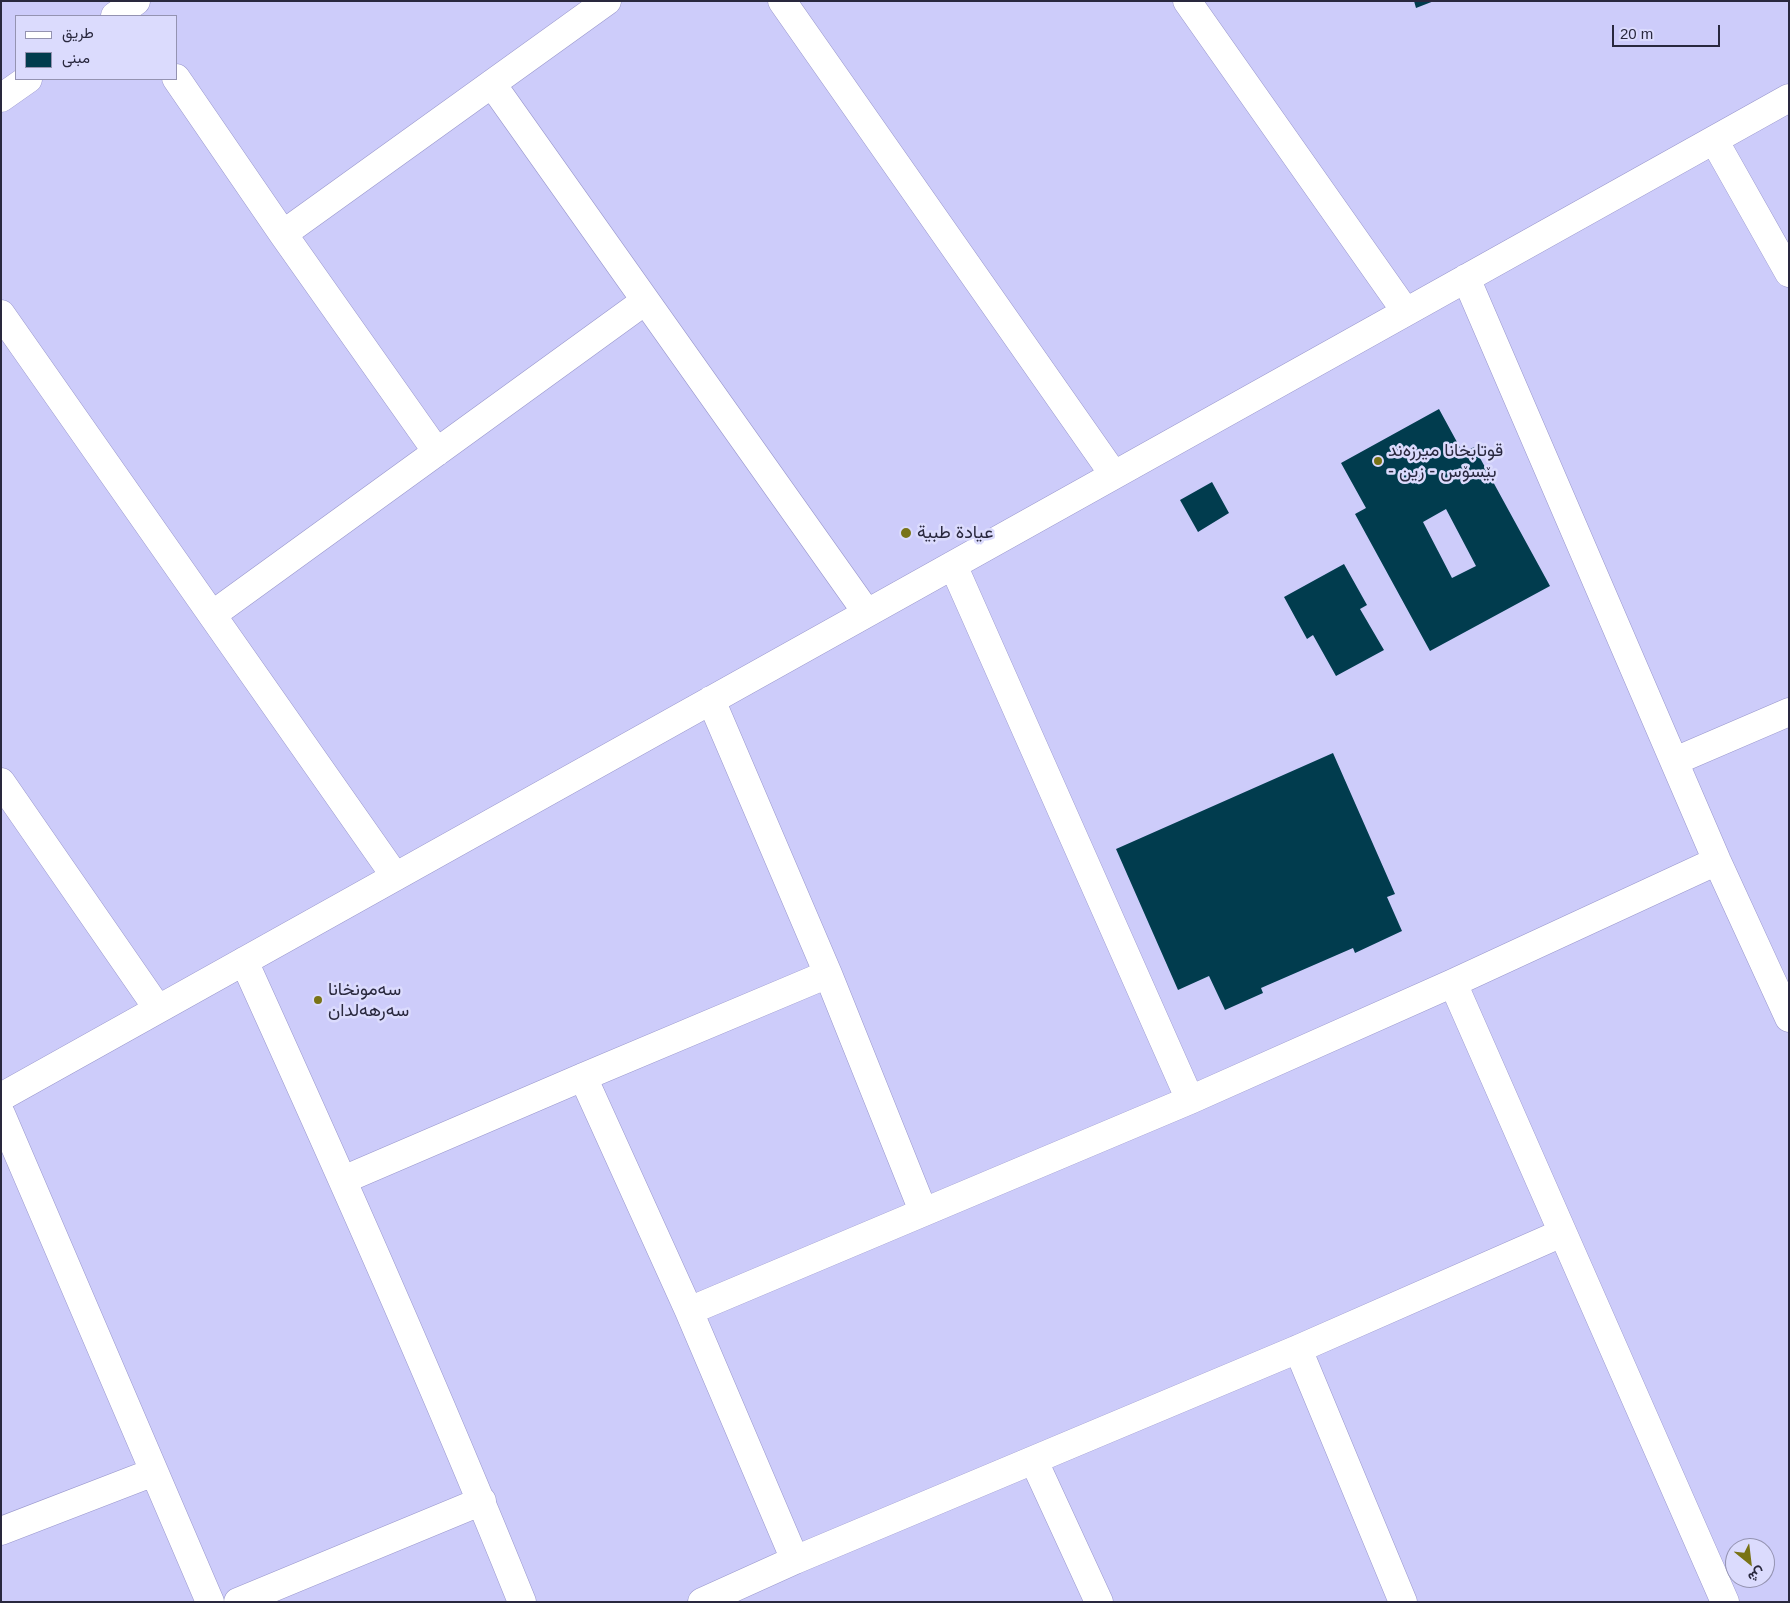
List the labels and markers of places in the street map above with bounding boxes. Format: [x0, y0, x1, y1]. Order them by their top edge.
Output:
place label: قوتابخانا میرزەند - بێسۆس - زین [1388, 440, 1503, 482]
marker: قوتابخانا میرزەند - بێسۆس - زین [1372, 455, 1384, 467]
place label: عيادة طبية [917, 522, 993, 544]
marker: عيادة طبية [899, 526, 913, 540]
place label: سەمونخانا سەرهەلدان [328, 979, 409, 1022]
marker: سەمونخانا سەرهەلدان [312, 994, 324, 1006]

